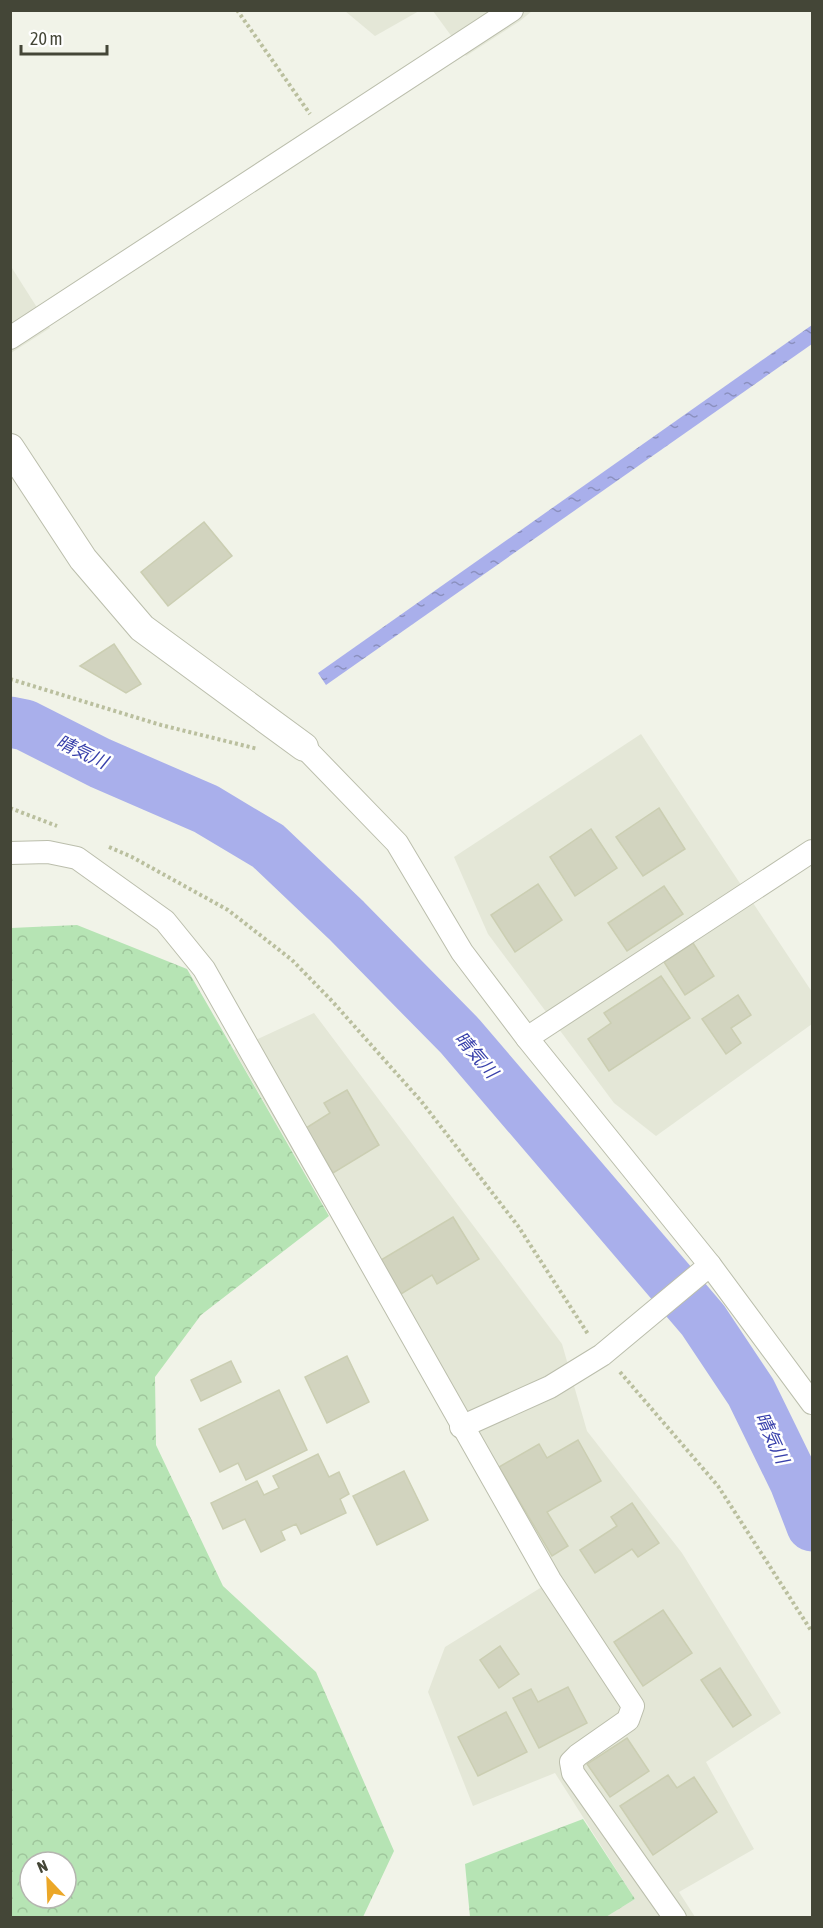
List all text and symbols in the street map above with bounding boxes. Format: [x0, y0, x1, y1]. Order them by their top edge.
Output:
scale bar [21, 18, 106, 56]
text: 20 m [30, 28, 62, 49]
water label: 晴気川 [53, 731, 113, 773]
water label: 晴気川 [451, 1027, 503, 1083]
water label: 晴気川 [752, 1409, 794, 1469]
north arrow [18, 1850, 78, 1910]
text: N [34, 1856, 50, 1876]

